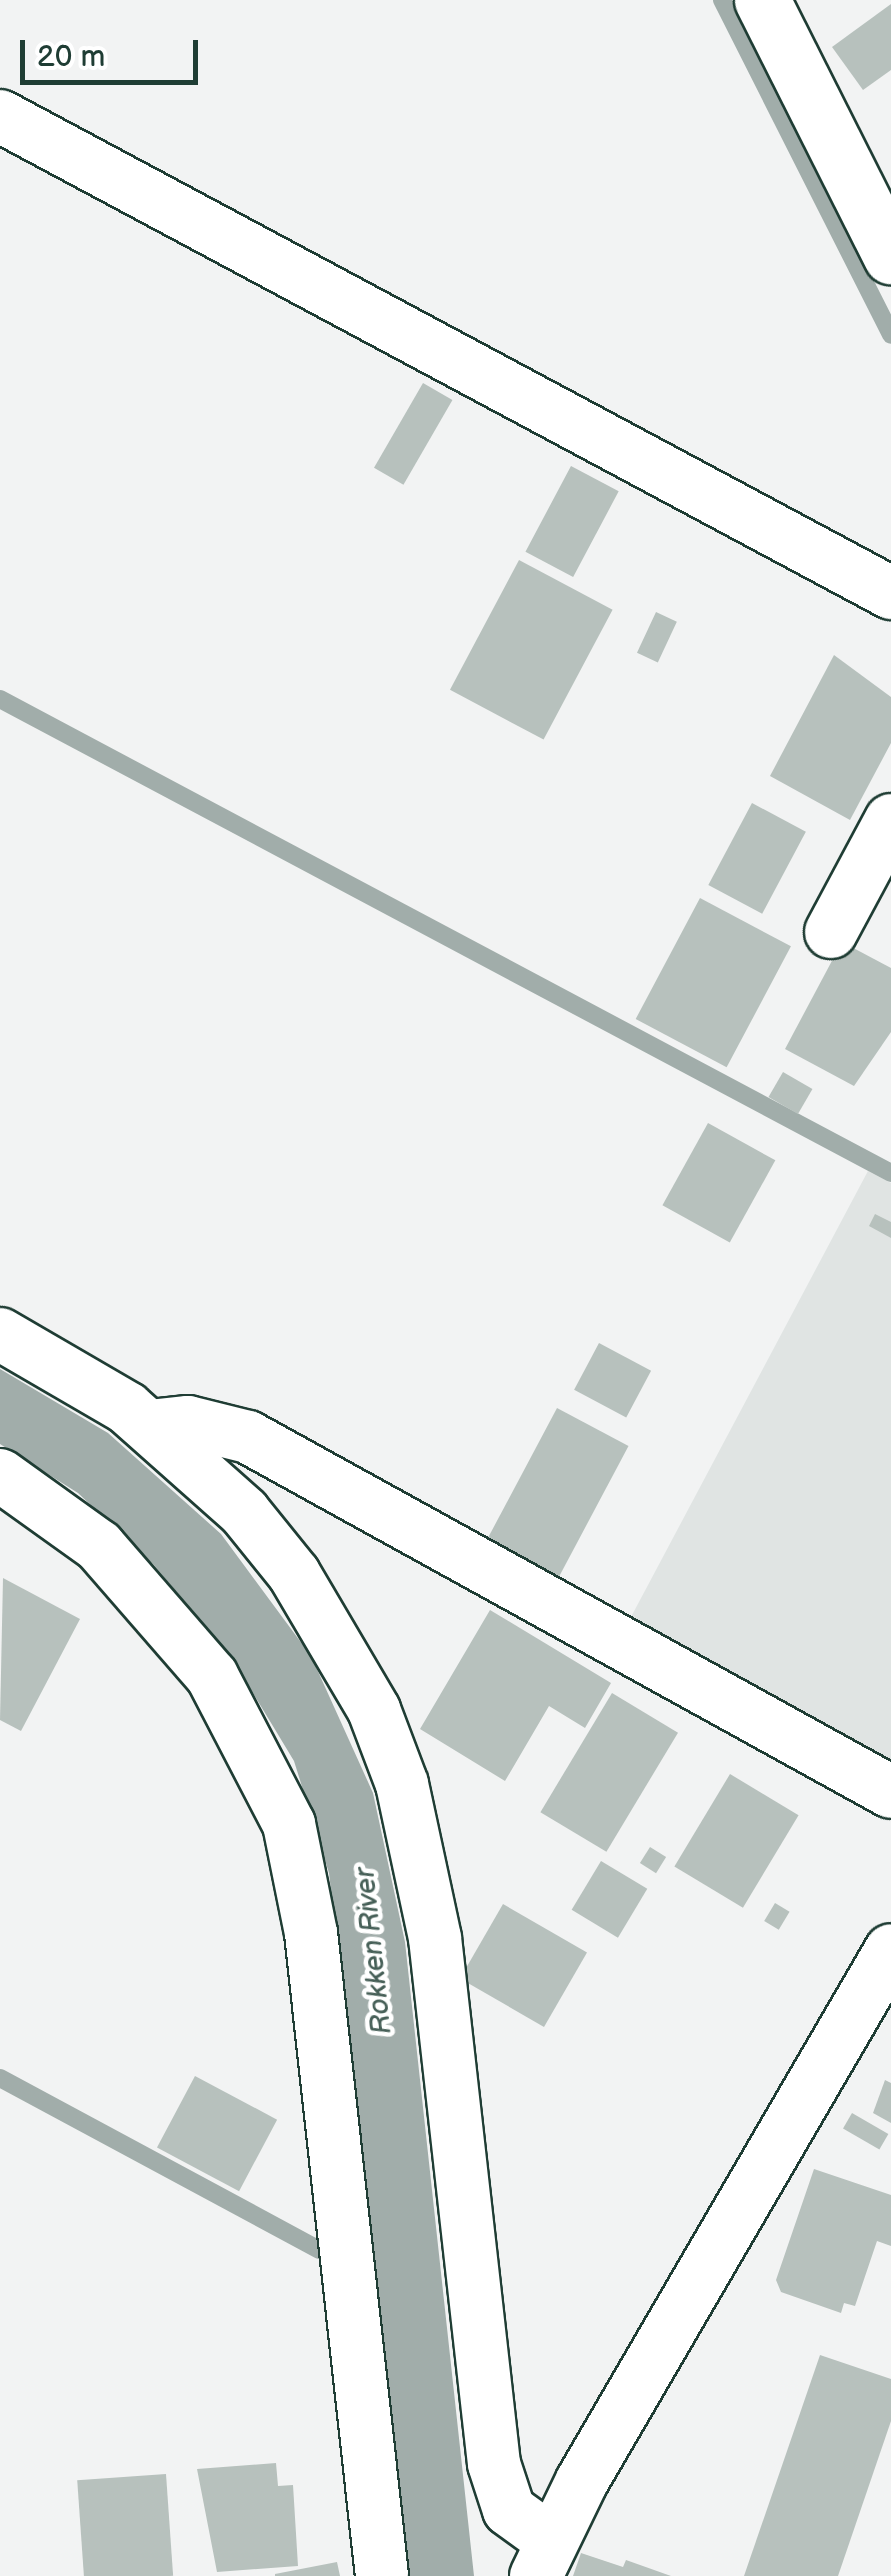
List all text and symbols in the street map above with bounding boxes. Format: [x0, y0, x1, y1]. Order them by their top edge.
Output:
scale bar [25, 20, 202, 82]
text: 20 m [37, 39, 105, 75]
water label: Rokken River [349, 1866, 399, 2036]

